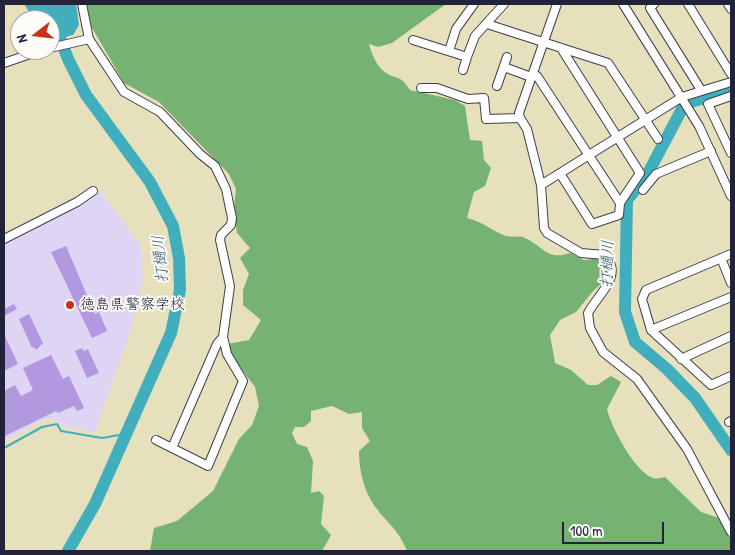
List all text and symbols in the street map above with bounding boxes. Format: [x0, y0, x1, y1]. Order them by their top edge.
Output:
north arrow [10, 10, 60, 60]
text: N [11, 33, 31, 45]
water label: 打樋川 [149, 234, 173, 284]
water label: 打樋川 [598, 240, 618, 288]
place label: 徳島県警察学校 [80, 296, 185, 314]
marker: 徳島県警察学校 [64, 299, 76, 311]
scale bar [565, 512, 668, 544]
text: 100 m [570, 520, 603, 541]

